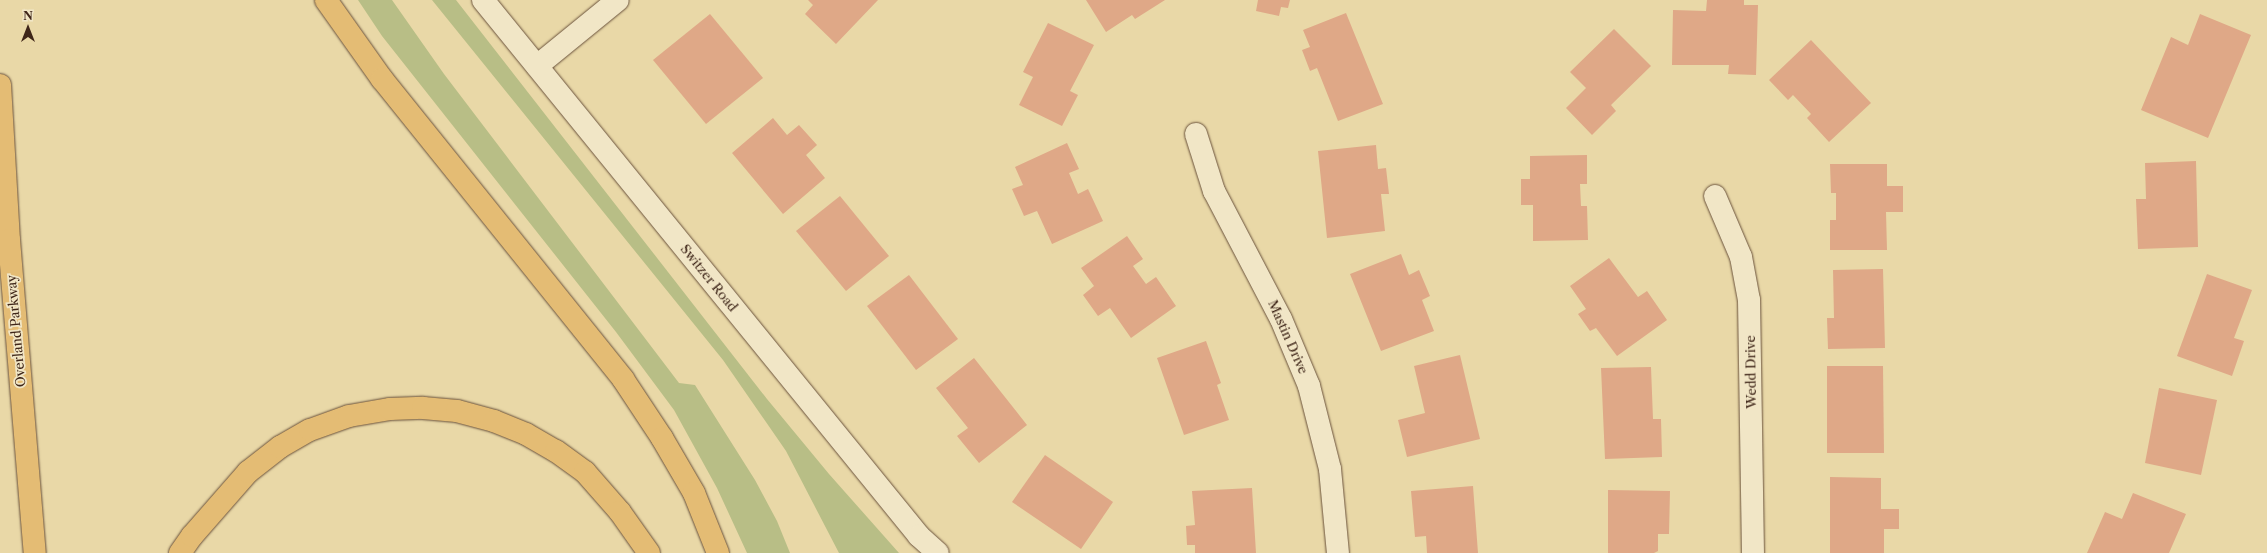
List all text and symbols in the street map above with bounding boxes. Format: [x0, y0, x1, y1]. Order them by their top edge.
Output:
north arrow [8, 8, 48, 48]
text: N [23, 9, 33, 23]
street label: Switzer Road [677, 241, 741, 315]
street label: Overland Parkway [3, 274, 29, 388]
street label: Mastin Drive [1265, 298, 1311, 376]
street label: Wedd Drive [1743, 335, 1759, 409]

